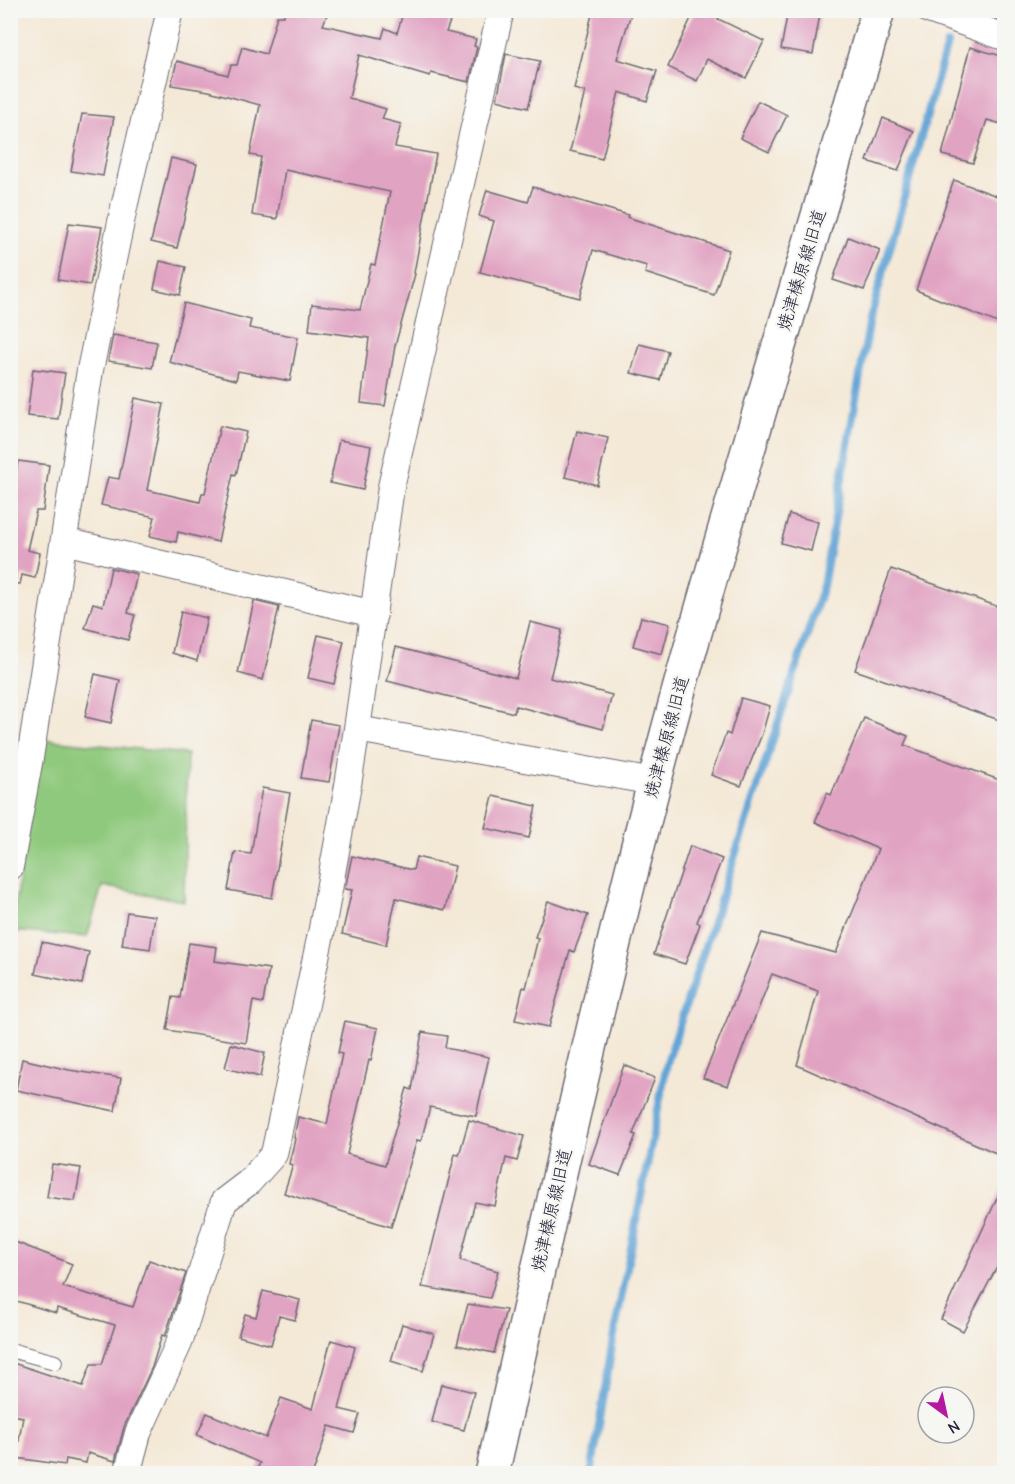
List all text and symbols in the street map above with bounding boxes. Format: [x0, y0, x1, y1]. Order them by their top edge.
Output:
street label: 焼津榛原線旧道 [774, 207, 830, 333]
street label: 焼津榛原線旧道 [641, 673, 693, 801]
street label: 焼津榛原線旧道 [528, 1146, 576, 1274]
north arrow [916, 1385, 976, 1445]
text: N [944, 1416, 963, 1437]

